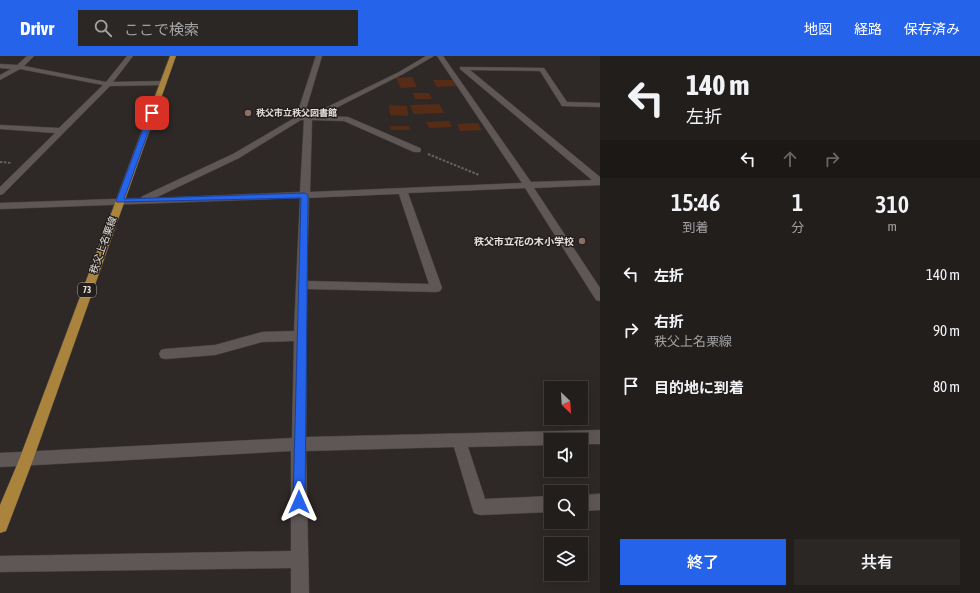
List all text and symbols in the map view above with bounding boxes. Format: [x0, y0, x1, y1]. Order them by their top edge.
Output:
search box [78, 10, 358, 46]
text: Drivr [20, 17, 54, 39]
icon: search [92, 17, 114, 39]
text: ここで検索 [124, 21, 199, 38]
text: 地図 [804, 21, 832, 37]
text: 経路 [854, 21, 882, 37]
text: 保存済み [904, 21, 960, 37]
text: 140 m [686, 69, 749, 101]
icon: left [620, 72, 672, 124]
pin [135, 96, 169, 130]
icon: arrive [141, 102, 163, 124]
text: 左折 [686, 106, 722, 127]
marker: 秩父市立秩父図書館 [243, 108, 253, 118]
place label: 秩父市立秩父図書館 [256, 108, 337, 118]
icon: left [737, 148, 759, 170]
icon: ahead [779, 148, 801, 170]
icon: right [821, 148, 843, 170]
text: 15:46 [671, 189, 720, 216]
text: 1 [792, 189, 803, 216]
text: 310 [875, 191, 909, 218]
street label: 秩父上名栗線 [88, 215, 118, 275]
text: m [887, 219, 897, 234]
text: 到着 [683, 220, 709, 235]
text: 分 [791, 220, 804, 235]
place label: 秩父市立花の木小学校 [474, 236, 574, 247]
marker: 秩父市立花の木小学校 [577, 236, 587, 246]
icon: left [620, 263, 642, 285]
text: 140 m [926, 266, 960, 283]
text: 左折 [654, 267, 684, 284]
road number: 73 [78, 283, 96, 297]
text: 右折 [654, 313, 684, 330]
icon: right [620, 319, 642, 341]
text: 90 m [933, 322, 960, 339]
text: 秩父上名栗線 [654, 334, 732, 349]
icon: arrive [620, 375, 642, 397]
text: 80 m [933, 378, 960, 395]
text: 目的地に到着 [654, 379, 744, 396]
north arrow [544, 381, 588, 425]
map controls [544, 381, 588, 581]
button: sound [544, 433, 588, 477]
position arrow [278, 481, 320, 523]
button: search [544, 485, 588, 529]
button: layers [544, 537, 588, 581]
button: 終了 [620, 539, 786, 585]
button: 共有 [794, 539, 960, 585]

